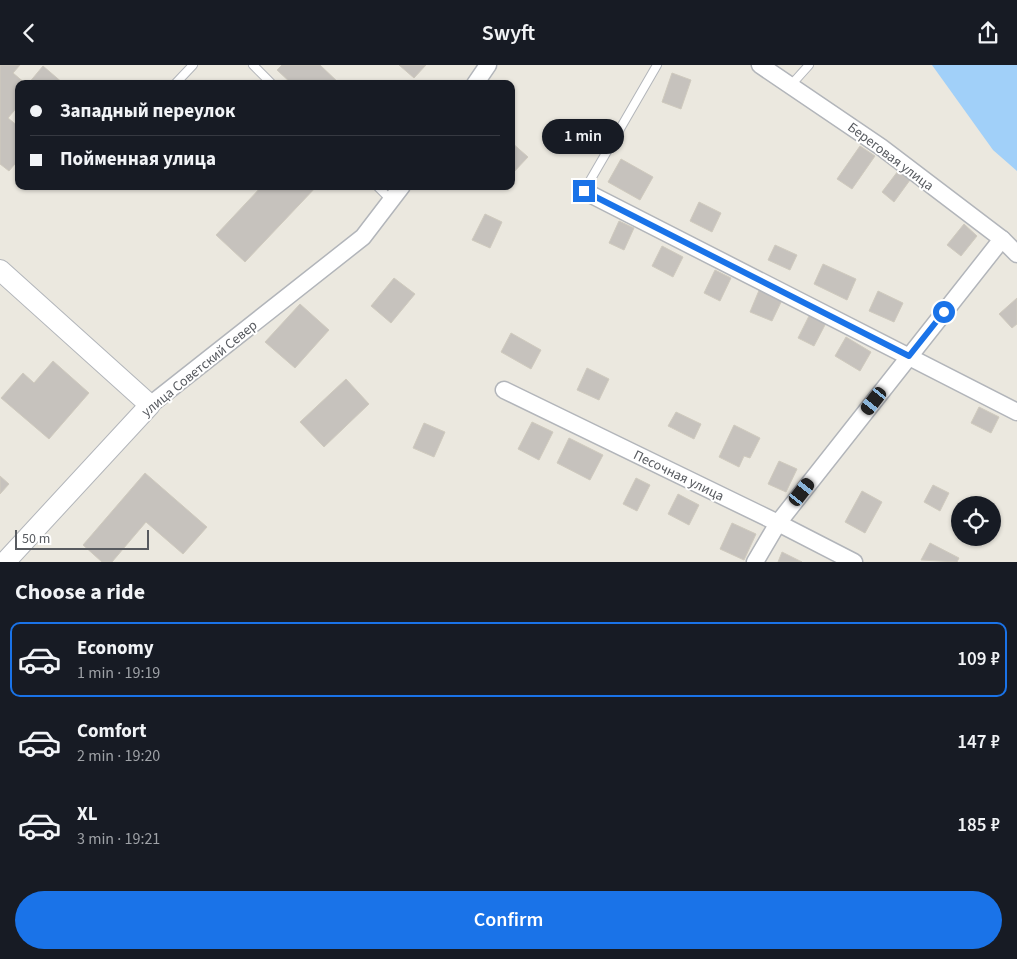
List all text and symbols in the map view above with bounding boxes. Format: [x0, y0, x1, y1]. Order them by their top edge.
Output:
text: Swyft [482, 17, 535, 49]
icon: back [15, 19, 43, 47]
icon: share [974, 19, 1002, 47]
text: Западный переулок [60, 98, 235, 125]
street label: Береговая улица [843, 118, 938, 196]
callout: 1 min [543, 119, 625, 153]
text: 1 min [564, 125, 602, 147]
text: Пойменная улица [60, 146, 216, 173]
route end [573, 180, 595, 202]
route start [933, 301, 955, 323]
street label: улица Советский Север [137, 316, 262, 422]
car [858, 385, 889, 417]
street label: Песочная улица [630, 445, 727, 506]
car [786, 476, 817, 508]
map controls [951, 496, 1001, 546]
button: locate [951, 496, 1001, 546]
scale bar [15, 527, 149, 550]
text: 50 m [22, 529, 50, 549]
text: Choose a ride [15, 576, 145, 608]
text: Economy [77, 635, 154, 662]
icon: car [17, 637, 62, 682]
text: 109 ₽ [957, 646, 1000, 673]
text: 1 min · 19:19 [77, 662, 160, 684]
text: Comfort [77, 718, 147, 745]
icon: car [17, 720, 62, 765]
text: 147 ₽ [957, 729, 1000, 756]
text: 2 min · 19:20 [77, 745, 160, 767]
text: XL [77, 801, 98, 828]
icon: car [17, 803, 62, 848]
text: 185 ₽ [957, 812, 1000, 839]
text: 3 min · 19:21 [77, 828, 160, 850]
button: Confirm [15, 891, 1002, 949]

